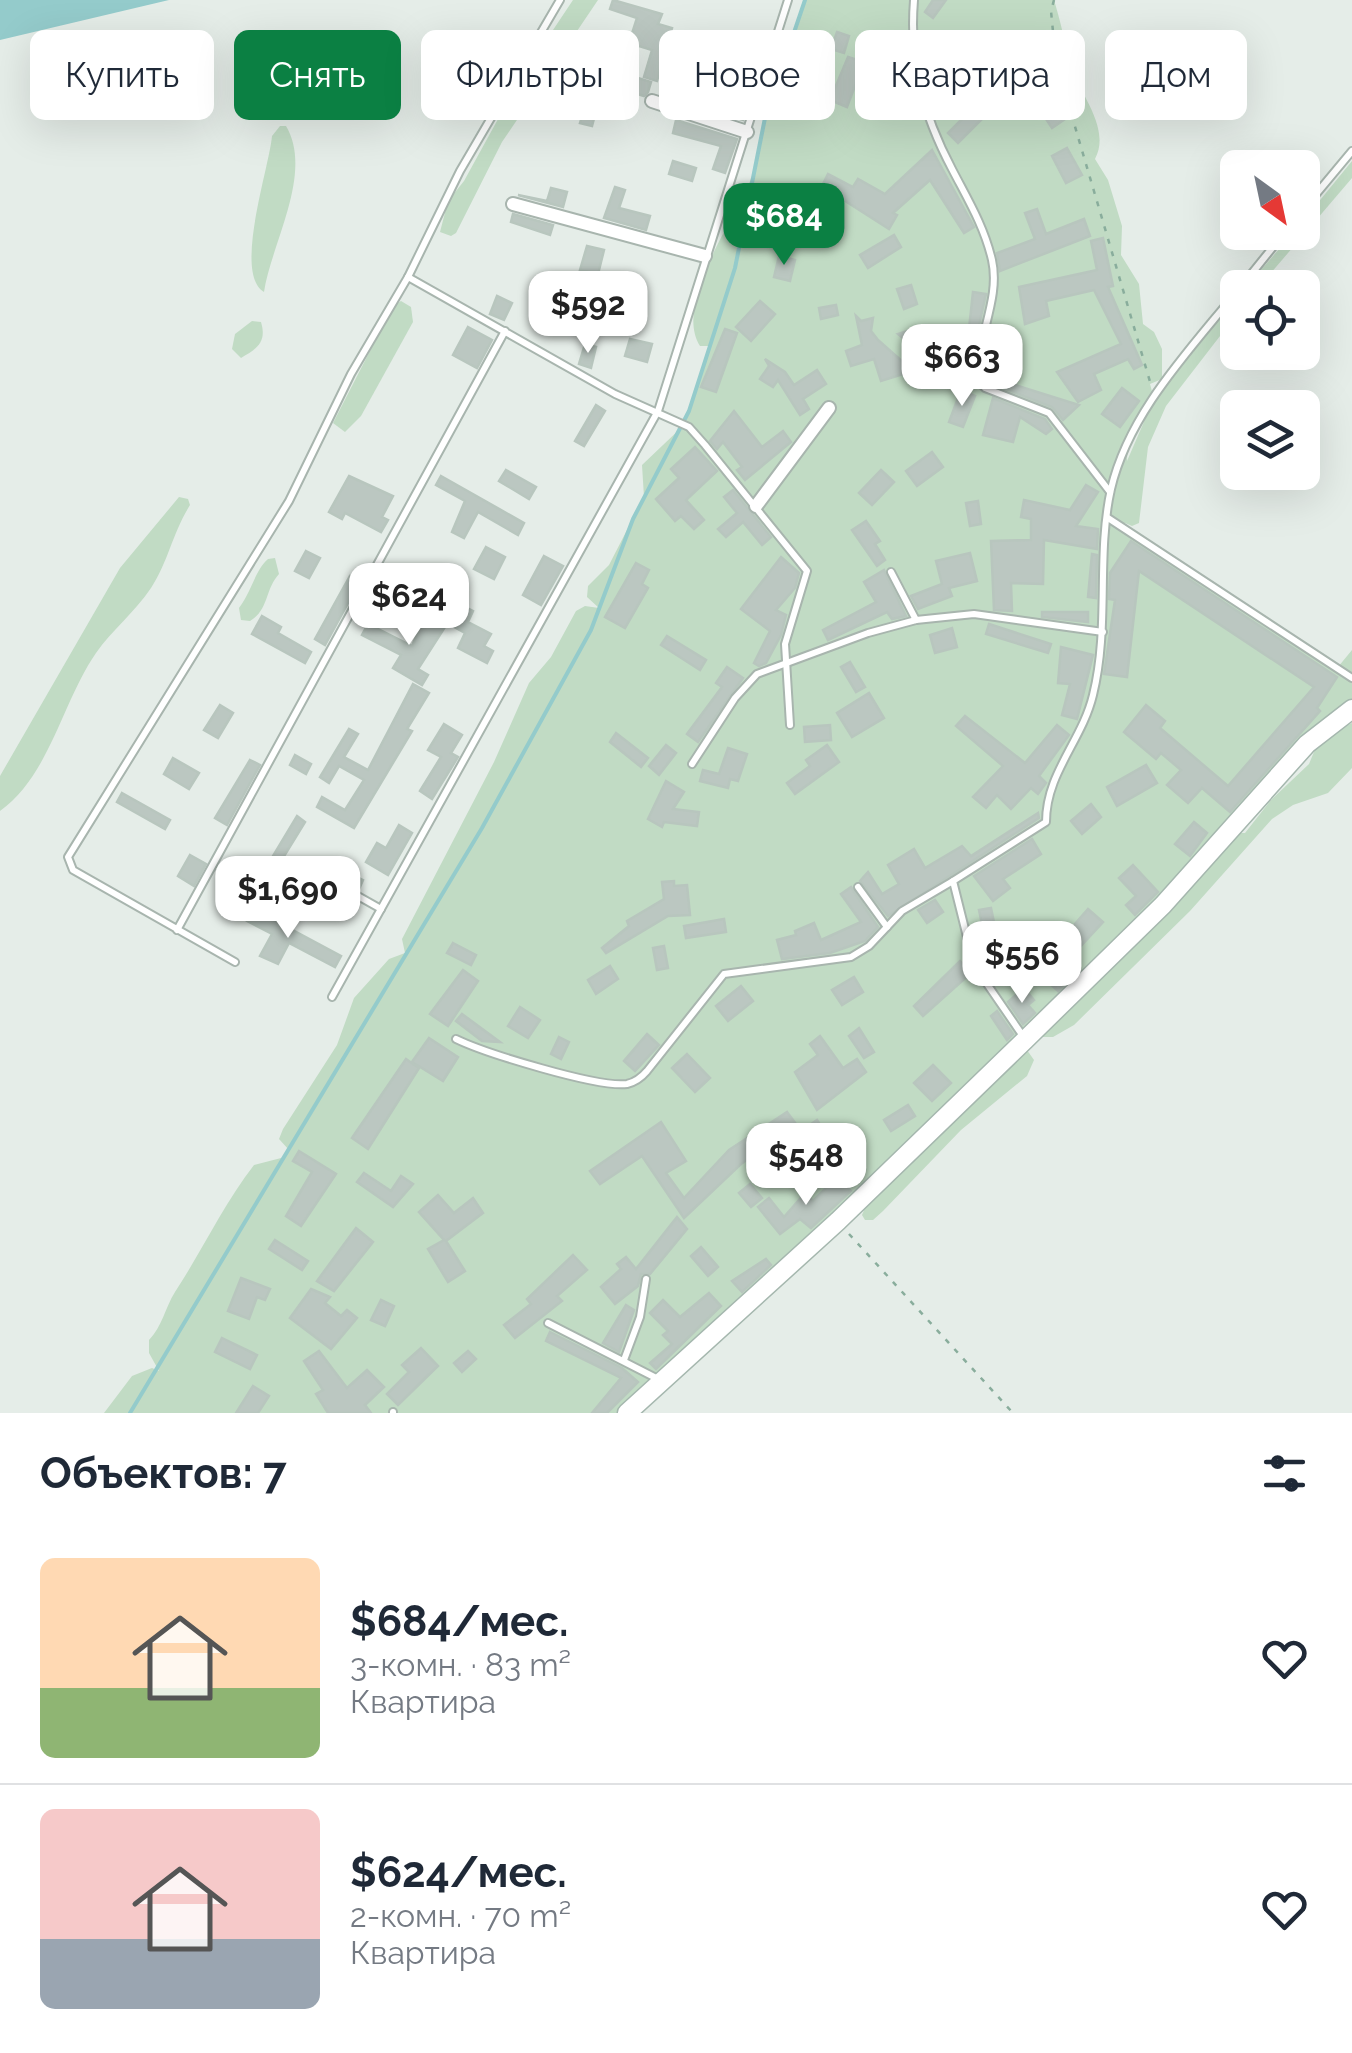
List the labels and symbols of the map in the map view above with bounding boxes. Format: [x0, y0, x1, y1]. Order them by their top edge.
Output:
north arrow [1220, 150, 1320, 250]
pin: $684 [725, 183, 843, 268]
pin: $592 [529, 271, 647, 356]
pin: $663 [903, 324, 1021, 409]
pin: $624 [350, 563, 468, 648]
pin: $1,690 [207, 856, 369, 941]
pin: $556 [963, 921, 1081, 1006]
pin: $548 [747, 1123, 865, 1208]

